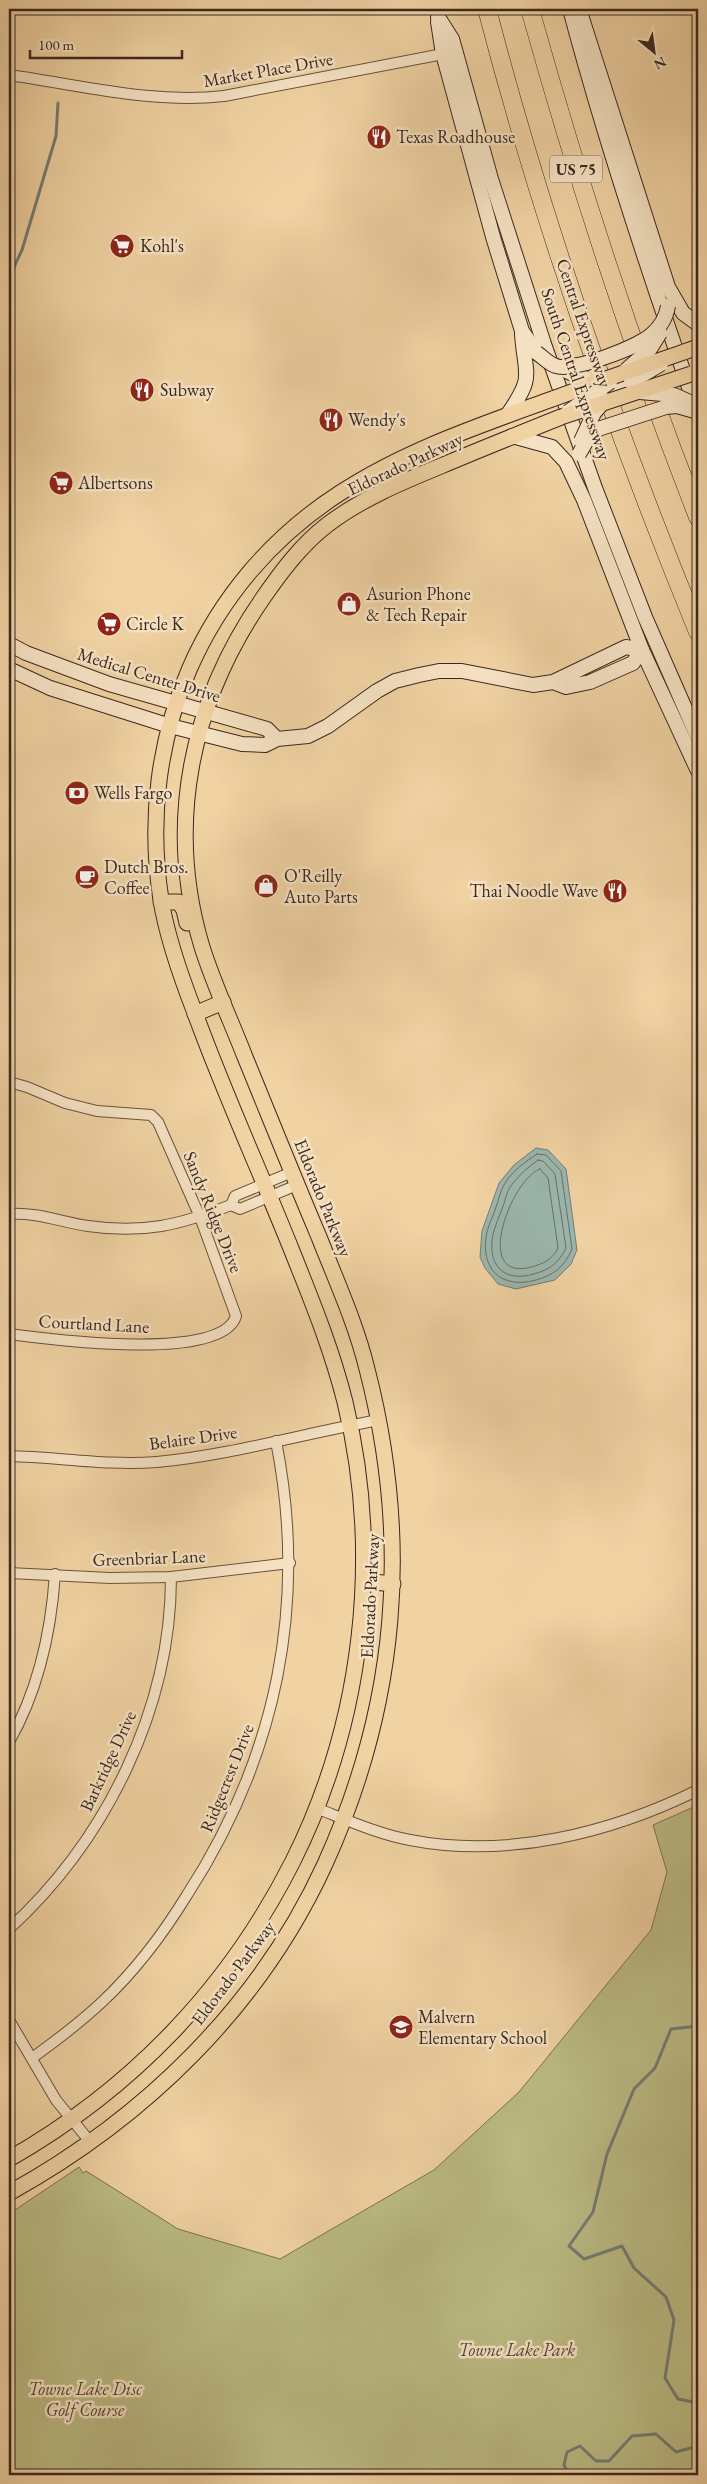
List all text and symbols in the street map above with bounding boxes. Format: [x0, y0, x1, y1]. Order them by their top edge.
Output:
scale bar [30, 28, 182, 60]
north arrow [630, 28, 680, 78]
text: 100 m [38, 35, 75, 54]
street label: Market Place Drive [201, 47, 335, 92]
text: N [650, 53, 670, 74]
restaurant icon: Texas Roadhouse [366, 124, 392, 150]
place label: Texas Roadhouse [396, 125, 515, 148]
road number: US 75 [550, 156, 602, 182]
supermarket icon: Kohl's [109, 233, 135, 259]
place label: Kohl's [140, 234, 184, 257]
street label: Central Expressway [552, 255, 617, 390]
street label: South Central Expressway [536, 285, 617, 463]
restaurant icon: Subway [129, 377, 155, 403]
place label: Subway [160, 378, 214, 401]
restaurant icon: Wendy's [318, 407, 344, 433]
place label: Wendy's [348, 408, 406, 431]
street label: Eldorado Parkway [343, 427, 466, 500]
supermarket icon: Albertsons [48, 470, 74, 496]
place label: Albertsons [77, 471, 153, 494]
place label: Asurion Phone & Tech Repair [365, 582, 471, 626]
shop icon: Asurion Phone & Tech Repair [336, 591, 362, 617]
supermarket icon: Circle K [96, 611, 122, 637]
place label: Circle K [126, 612, 184, 635]
street label: Medical Center Drive [75, 642, 223, 707]
bank icon: Wells Fargo [64, 780, 90, 806]
place label: Wells Fargo [94, 781, 172, 804]
place label: Dutch Bros. Coffee [104, 855, 188, 899]
cafe icon: Dutch Bros. Coffee [74, 864, 100, 890]
place label: O'Reilly Auto Parts [283, 864, 358, 908]
shop icon: O'Reilly Auto Parts [253, 873, 279, 899]
restaurant icon: Thai Noodle Wave [602, 878, 628, 904]
place label: Thai Noodle Wave [469, 879, 598, 902]
street label: Eldorado Parkway [289, 1136, 358, 1260]
street label: Sandy Ridge Drive [179, 1148, 248, 1276]
street label: Courtland Lane [38, 1309, 150, 1338]
street label: Belaire Drive [147, 1420, 238, 1455]
street label: Eldorado Parkway [355, 1533, 384, 1659]
street label: Greenbriar Lane [92, 1544, 206, 1571]
street label: Barkridge Drive [74, 1707, 141, 1815]
street label: Ridgecrest Drive [194, 1720, 259, 1835]
street label: Eldorado Parkway [186, 1916, 279, 2030]
place label: Malvern Elementary School [418, 2005, 547, 2049]
school or university icon: Malvern Elementary School [388, 2014, 414, 2040]
park label: Towne Lake Park [459, 2338, 575, 2361]
park label: Towne Lake Disc Golf Course [28, 2377, 142, 2422]

